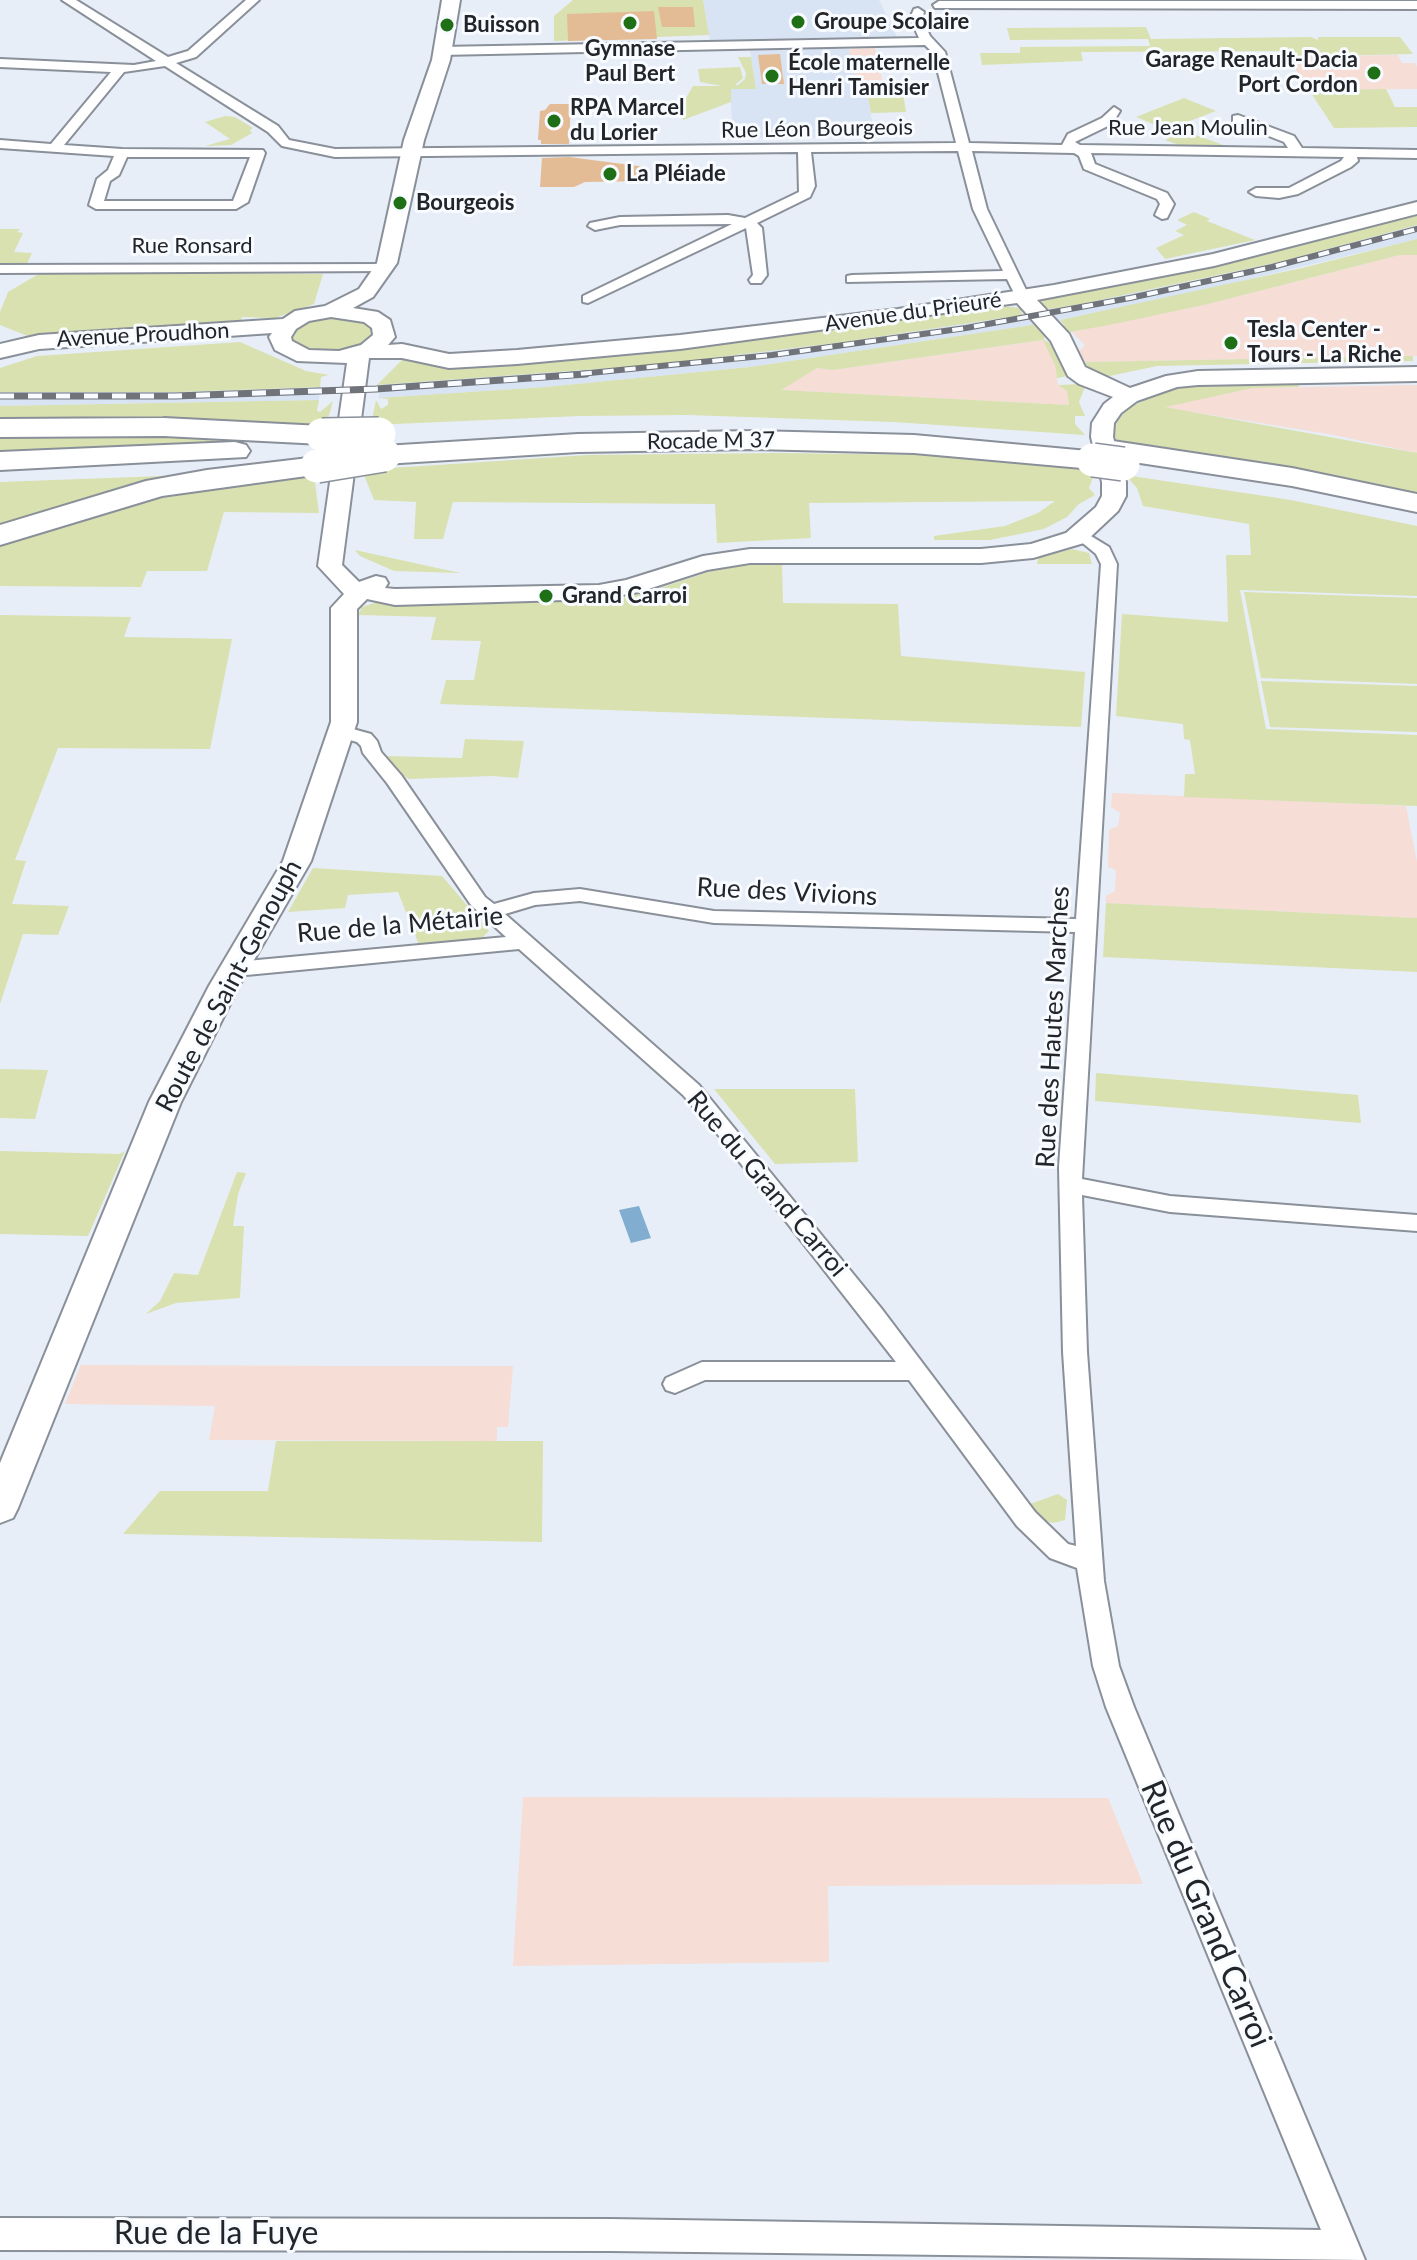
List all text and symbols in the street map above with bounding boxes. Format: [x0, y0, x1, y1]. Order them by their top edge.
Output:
place label: Groupe Scolaire [814, 9, 969, 35]
place label: Buisson [463, 12, 540, 38]
marker: Groupe Scolaire [789, 13, 807, 31]
marker: Gymnase Paul Bert [621, 14, 639, 32]
marker: Buisson [438, 16, 456, 34]
place label: Gymnase Paul Bert [585, 36, 675, 88]
place label: Garage Renault-Dacia Port Cordon [1145, 47, 1358, 98]
place label: École maternelle Henri Tamisier [788, 50, 950, 102]
marker: Garage Renault-Dacia Port Cordon [1365, 64, 1383, 82]
marker: École maternelle Henri Tamisier [763, 67, 781, 85]
place label: RPA Marcel du Lorier [570, 95, 684, 146]
marker: RPA Marcel du Lorier [545, 112, 563, 130]
street label: Rue Léon Bourgeois [721, 114, 913, 144]
street label: Rue Jean Moulin [1108, 115, 1268, 141]
place label: La Pléiade [626, 161, 726, 187]
marker: La Pléiade [601, 165, 619, 183]
place label: Bourgeois [416, 190, 515, 216]
marker: Bourgeois [391, 194, 409, 212]
street label: Rue Ronsard [131, 233, 253, 259]
street label: Avenue du Prieuré [823, 287, 1003, 337]
street label: Avenue Proudhon [56, 317, 230, 353]
place label: Tesla Center - Tours - La Riche [1247, 317, 1402, 368]
marker: Tesla Center - Tours - La Riche [1222, 334, 1240, 352]
street label: Rocade M 37 [647, 427, 775, 455]
place label: Grand Carroi [562, 583, 687, 609]
marker: Grand Carroi [537, 587, 555, 605]
street label: Route de Saint-Genouph [149, 855, 309, 1117]
street label: Rue des Vivions [696, 872, 878, 912]
street label: Rue des Hautes Marches [1030, 885, 1076, 1169]
street label: Rue de la Métairie [296, 900, 504, 950]
street label: Rue du Grand Carroi [680, 1085, 854, 1283]
street label: Rue du Grand Carroi [1132, 1775, 1280, 2053]
street label: Rue de la Fuye [114, 2215, 318, 2253]

